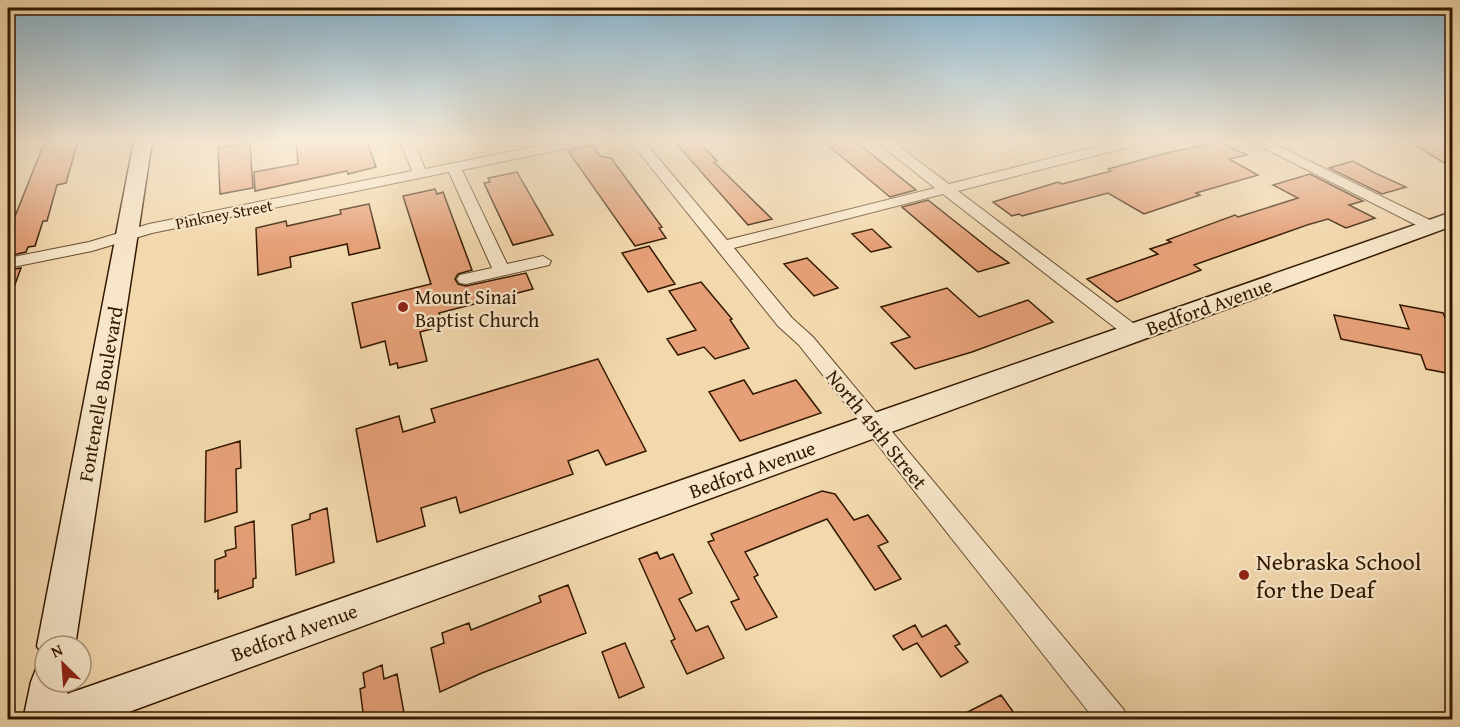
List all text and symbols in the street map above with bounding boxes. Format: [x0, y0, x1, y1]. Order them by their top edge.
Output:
street label: Pinkney Street [173, 193, 275, 235]
street label: Bedford Avenue [1142, 270, 1276, 342]
place label: Mount Sinai Baptist Church [415, 282, 539, 334]
marker: Mount Sinai Baptist Church [396, 300, 410, 314]
street label: Fontenelle Boulevard [70, 304, 130, 484]
street label: North 45th Street [820, 363, 934, 495]
street label: Bedford Avenue [685, 433, 819, 505]
place label: Nebraska School for the Deaf [1256, 544, 1422, 607]
marker: Nebraska School for the Deaf [1237, 568, 1251, 582]
street label: Bedford Avenue [227, 596, 361, 668]
north arrow [33, 634, 93, 694]
text: N [47, 637, 67, 664]

